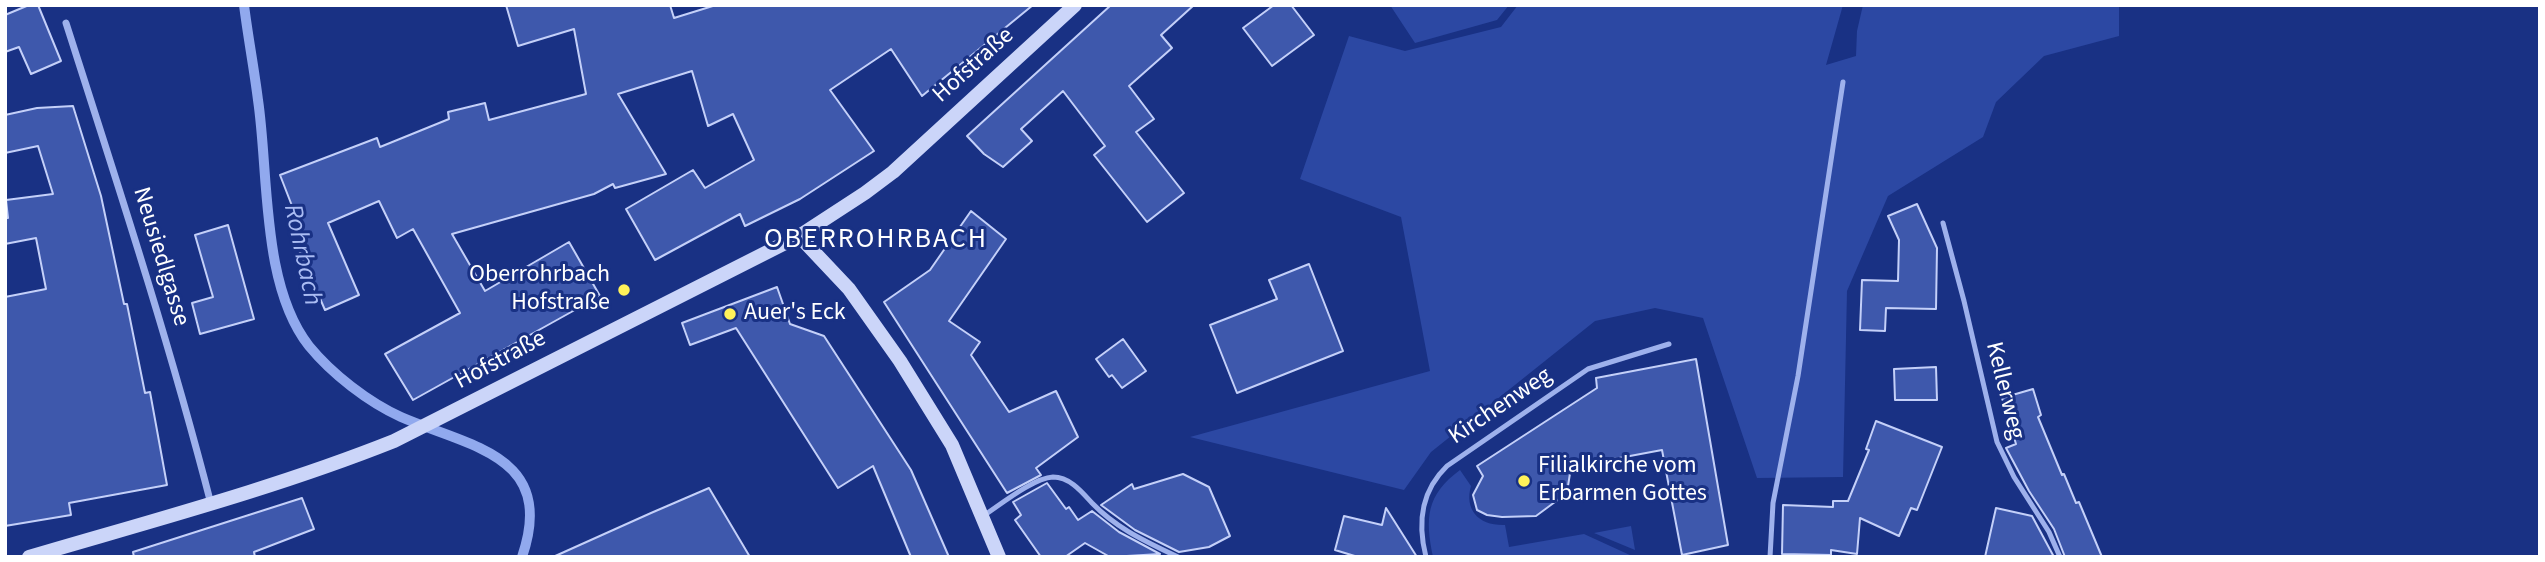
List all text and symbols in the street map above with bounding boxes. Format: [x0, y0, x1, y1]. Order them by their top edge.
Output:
street label: Hofstraße [928, 22, 1020, 110]
street label: Neusiedlgasse [125, 184, 195, 330]
water label: Rohrbach [275, 201, 327, 309]
district label: OBERROHRBACH [765, 224, 987, 258]
place label: Oberrohrbach Hofstraße [469, 262, 610, 318]
marker: Oberrohrbach Hofstraße [616, 282, 632, 298]
place label: Auer's Eck [744, 300, 846, 328]
marker: Auer's Eck [722, 306, 738, 322]
street label: Hofstraße [451, 325, 551, 397]
street label: Kellerweg [1978, 339, 2030, 443]
street label: Kirchenweg [1444, 362, 1558, 452]
place label: Filialkirche vom Erbarmen Gottes [1538, 453, 1707, 509]
marker: Filialkirche vom Erbarmen Gottes [1516, 473, 1532, 489]

